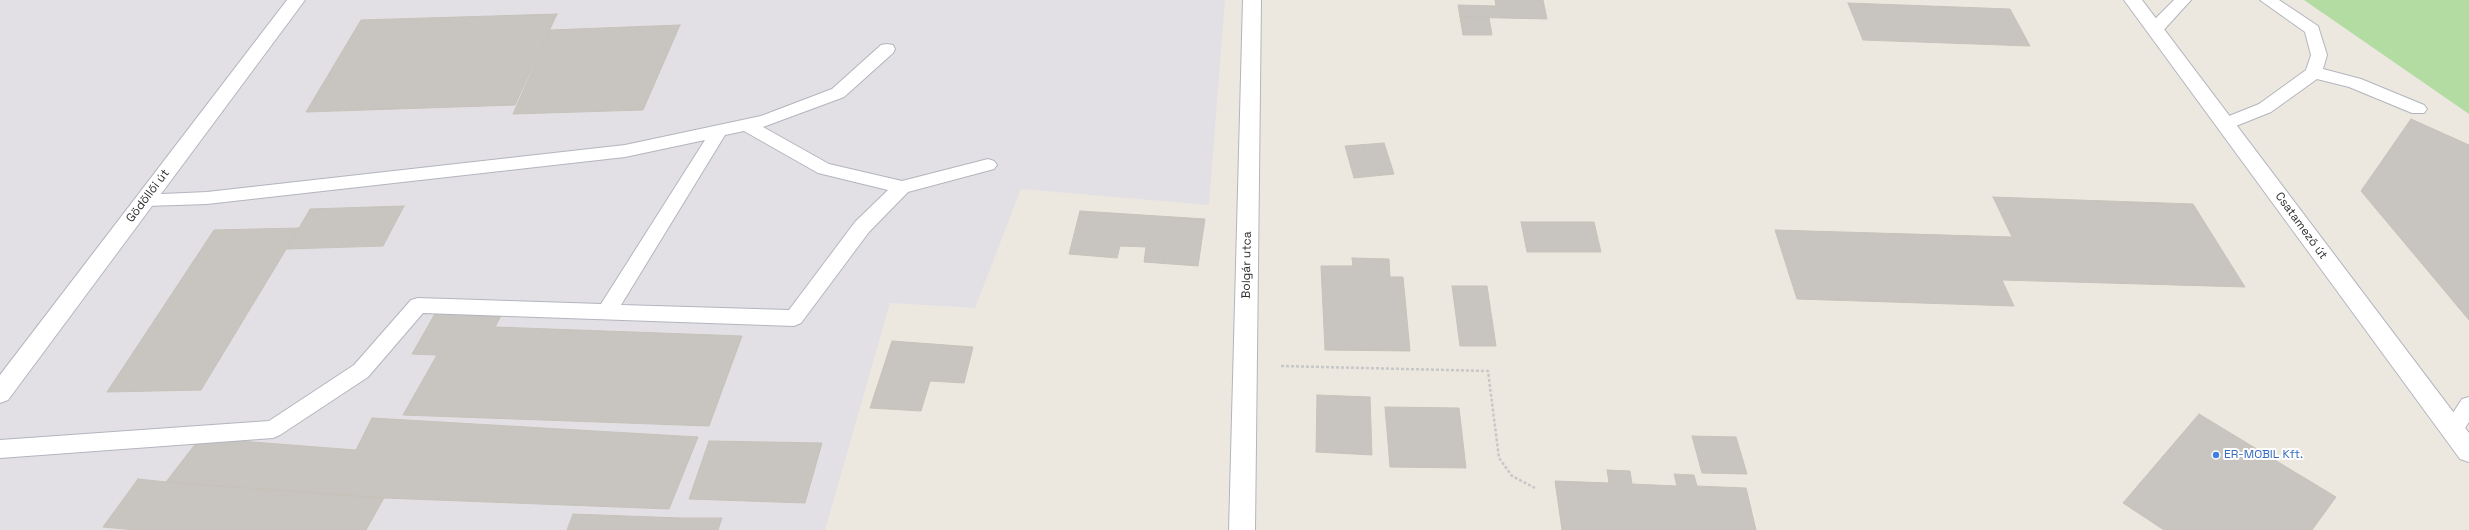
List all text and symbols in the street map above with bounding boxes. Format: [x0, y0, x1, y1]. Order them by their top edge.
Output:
street label: Gödöllői út [123, 167, 173, 225]
street label: Csatamező út [2272, 190, 2330, 262]
street label: Bolgár utca [1239, 231, 1255, 299]
place label: ER-MOBIL Kft. [2224, 448, 2303, 462]
marker: ER-MOBIL Kft. [2211, 450, 2221, 460]

